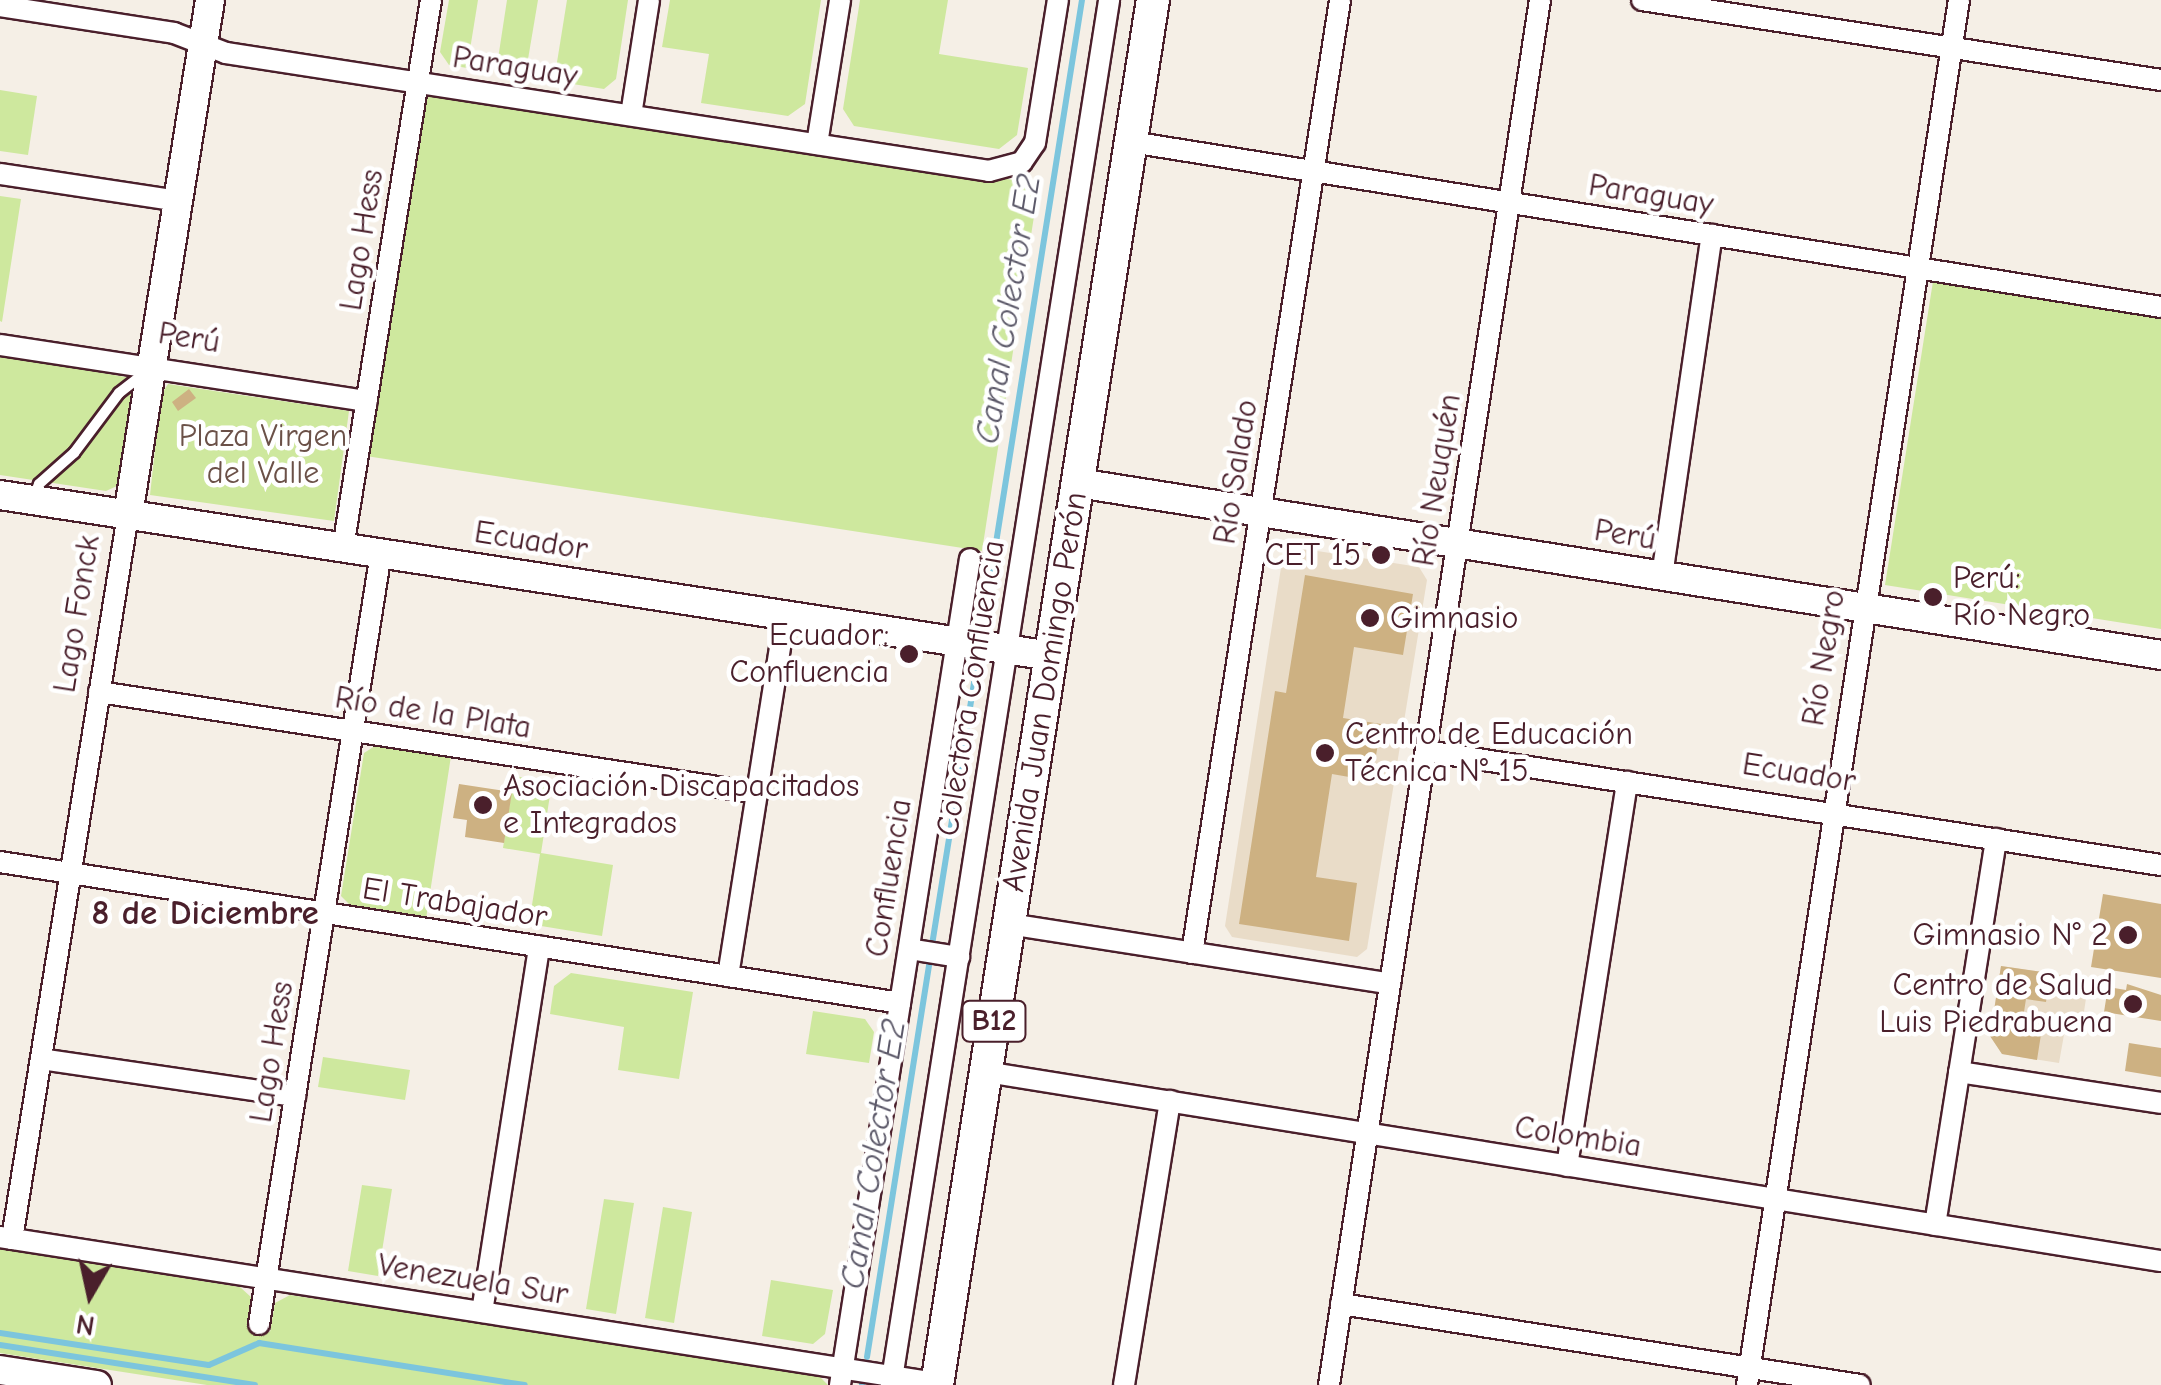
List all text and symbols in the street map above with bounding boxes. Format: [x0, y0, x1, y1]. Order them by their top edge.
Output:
street label: Paraguay [450, 38, 580, 96]
street label: Paraguay [1586, 166, 1716, 224]
street label: Lago Hess [332, 167, 392, 313]
water label: Canal Colector E2 [966, 171, 1050, 447]
street label: Perú [156, 314, 222, 362]
street label: Río Neuquén [1404, 391, 1470, 569]
street label: Río Salado [1206, 397, 1266, 547]
park label: Plaza Virgen del Valle [179, 418, 347, 493]
street label: Avenida Juan Domingo Perón [994, 489, 1096, 895]
street label: Perú [1592, 511, 1658, 559]
street label: Ecuador [472, 513, 590, 569]
street label: Lago Fonck [46, 533, 108, 695]
place label: CET 15 [1265, 536, 1361, 574]
street label: Colectora Confluencia [929, 537, 1013, 839]
marker: CET 15 [1370, 544, 1392, 566]
place label: Perú: Río Negro [1953, 560, 2090, 635]
marker: Perú: Río Negro [1922, 586, 1944, 608]
street label: Río Negro [1794, 587, 1854, 729]
place label: Gimnasio [1390, 599, 1518, 637]
marker: Gimnasio [1359, 607, 1381, 629]
place label: Ecuador: Confluencia [730, 617, 889, 692]
marker: Ecuador: Confluencia [898, 643, 920, 665]
street label: Río de la Plata [332, 679, 534, 747]
place label: Centro de Educación Técnica N° 15 [1345, 716, 1633, 791]
marker: Centro de Educación Técnica N° 15 [1314, 742, 1336, 764]
street label: Ecuador [1740, 745, 1858, 801]
place label: Asociación Discapacitados e Integrados [503, 768, 859, 843]
marker: Asociación Discapacitados e Integrados [472, 794, 494, 816]
street label: Confluencia [858, 796, 920, 960]
street label: El Trabajador [360, 869, 550, 937]
district label: 8 de Diciembre [91, 892, 319, 934]
place label: Gimnasio N° 2 [1913, 916, 2108, 954]
marker: Gimnasio N° 2 [2117, 924, 2139, 946]
place label: Centro de Salud Luis Piedrabuena [1879, 967, 2113, 1042]
street label: Lago Hess [242, 979, 302, 1125]
marker: Centro de Salud Luis Piedrabuena [2122, 993, 2144, 1015]
road number: B12 [959, 996, 1029, 1046]
water label: Canal Colector E2 [831, 1016, 915, 1292]
street label: Colombia [1512, 1108, 1644, 1166]
north arrow [40, 1245, 140, 1345]
street label: Venezuela Sur [375, 1246, 571, 1314]
text: N [74, 1307, 97, 1342]

